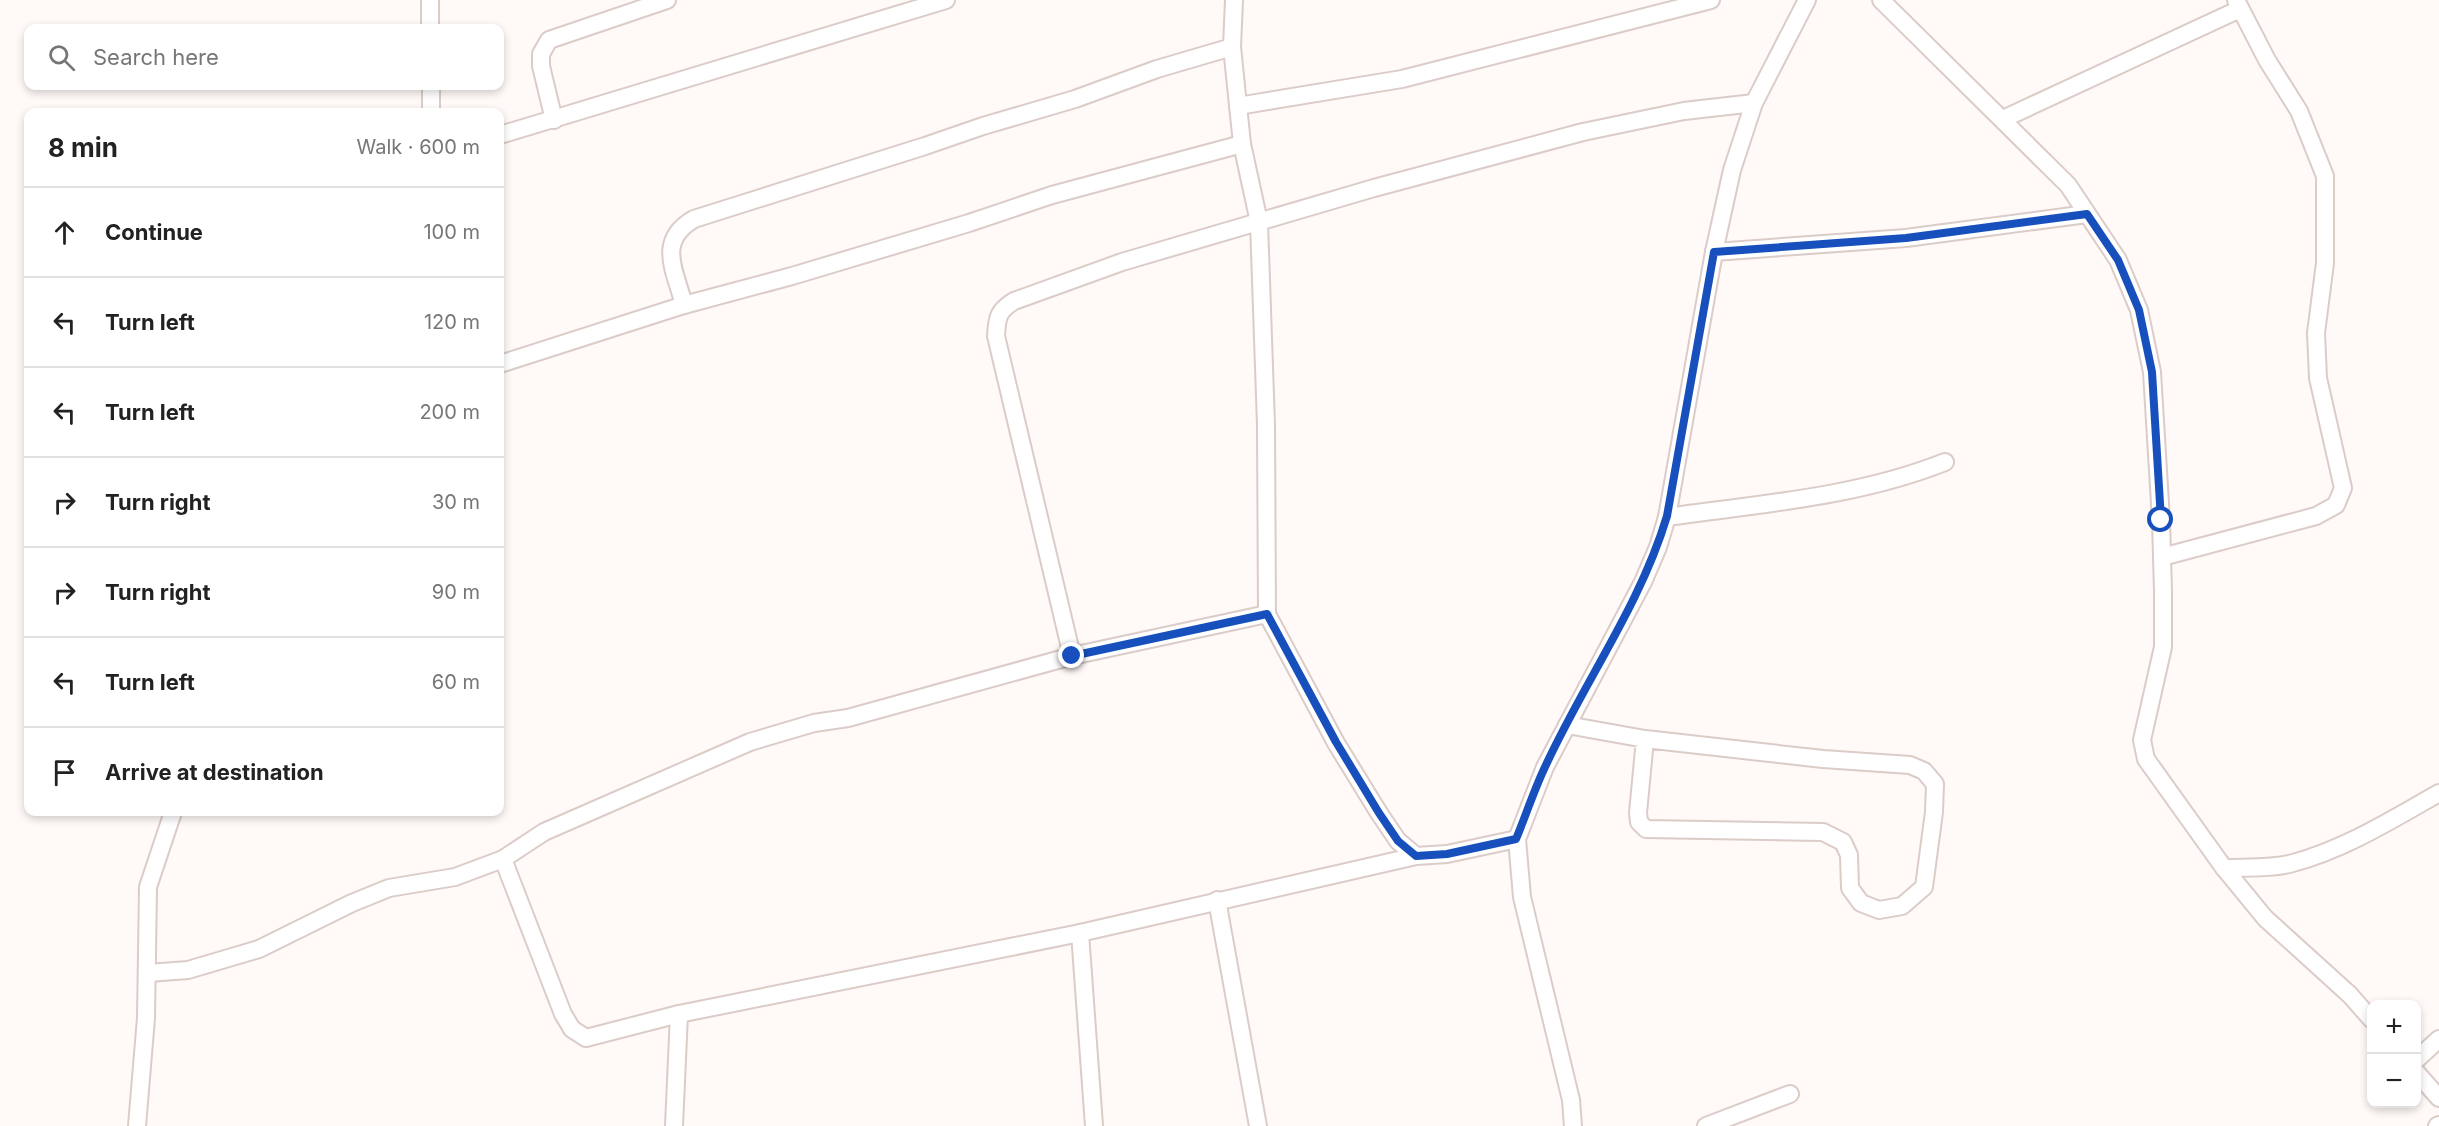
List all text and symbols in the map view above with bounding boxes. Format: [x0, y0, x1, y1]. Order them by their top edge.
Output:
search box [24, 24, 504, 90]
icon: search [45, 41, 78, 74]
text: Search here [93, 44, 219, 70]
text: 8 min [48, 132, 118, 163]
text: Walk · 600 m [356, 135, 480, 159]
icon: ahead [48, 216, 81, 249]
text: Continue [105, 219, 203, 245]
text: 100 m [423, 220, 480, 244]
icon: left [48, 306, 81, 339]
text: Turn left [105, 309, 195, 335]
text: 120 m [424, 310, 480, 334]
icon: left [48, 396, 81, 429]
text: Turn left [105, 399, 195, 425]
text: 200 m [419, 400, 480, 424]
icon: right [48, 486, 81, 519]
text: Turn right [105, 489, 211, 515]
text: 30 m [432, 490, 480, 514]
route start [2147, 506, 2173, 532]
icon: right [48, 576, 81, 609]
text: Turn right [105, 579, 211, 605]
text: 90 m [432, 580, 480, 604]
route end [1058, 642, 1084, 668]
icon: left [48, 666, 81, 699]
text: Turn left [105, 669, 195, 695]
text: 60 m [432, 670, 480, 694]
icon: arrive [48, 756, 81, 789]
text: Arrive at destination [105, 759, 324, 785]
map controls [2367, 1000, 2421, 1108]
button: + [2367, 1000, 2421, 1054]
button: − [2367, 1054, 2421, 1108]

